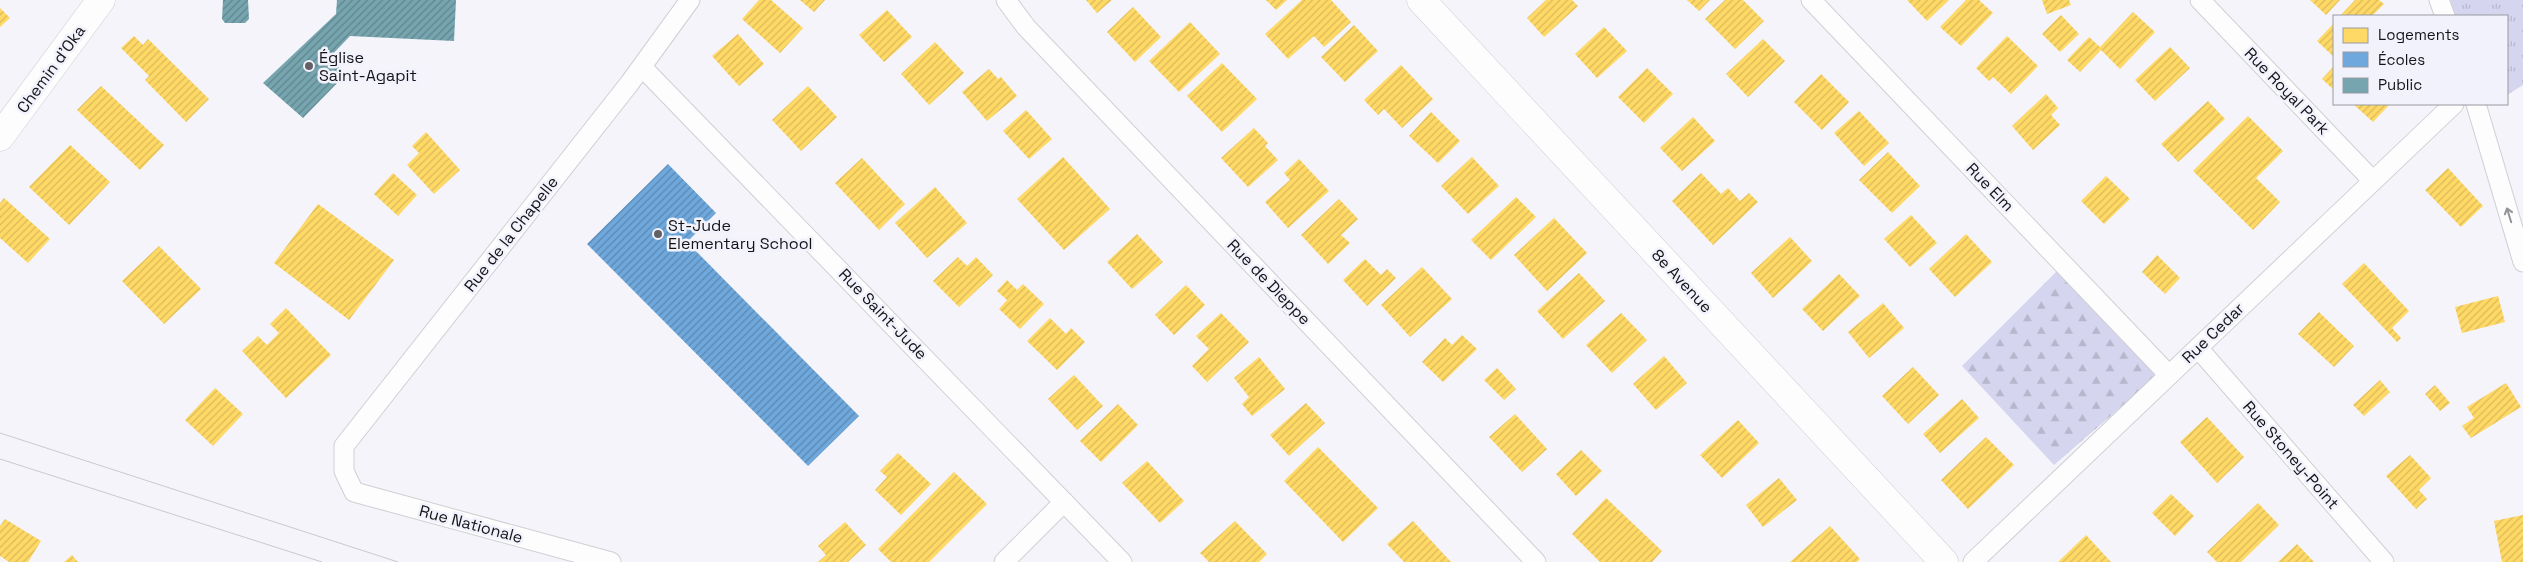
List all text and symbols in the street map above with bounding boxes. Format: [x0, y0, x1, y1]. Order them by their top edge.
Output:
legend [2333, 15, 2508, 105]
street label: Chemin d'Oka [12, 21, 90, 117]
text: Logements [2378, 25, 2460, 44]
street label: Rue Royal Park [2240, 43, 2334, 139]
place label: Église Saint-Agapit [319, 47, 417, 86]
text: Écoles [2378, 50, 2425, 69]
marker: Église Saint-Agapit [303, 60, 315, 72]
text: Public [2378, 75, 2422, 94]
street label: Rue Elm [1962, 158, 2018, 216]
street label: Rue de la Chapelle [459, 172, 563, 296]
one-way arrow [2504, 208, 2513, 224]
place label: St-Jude Elementary School [668, 215, 813, 254]
marker: St-Jude Elementary School [652, 228, 664, 240]
street label: Rue de Dieppe [1223, 235, 1315, 329]
street label: 8e Avenue [1647, 245, 1717, 317]
street label: Rue Saint-Jude [834, 264, 932, 364]
street label: Rue Cedar [2177, 298, 2249, 368]
street label: Rue Stoney-Point [2238, 397, 2344, 513]
street label: Rue Nationale [417, 500, 525, 548]

